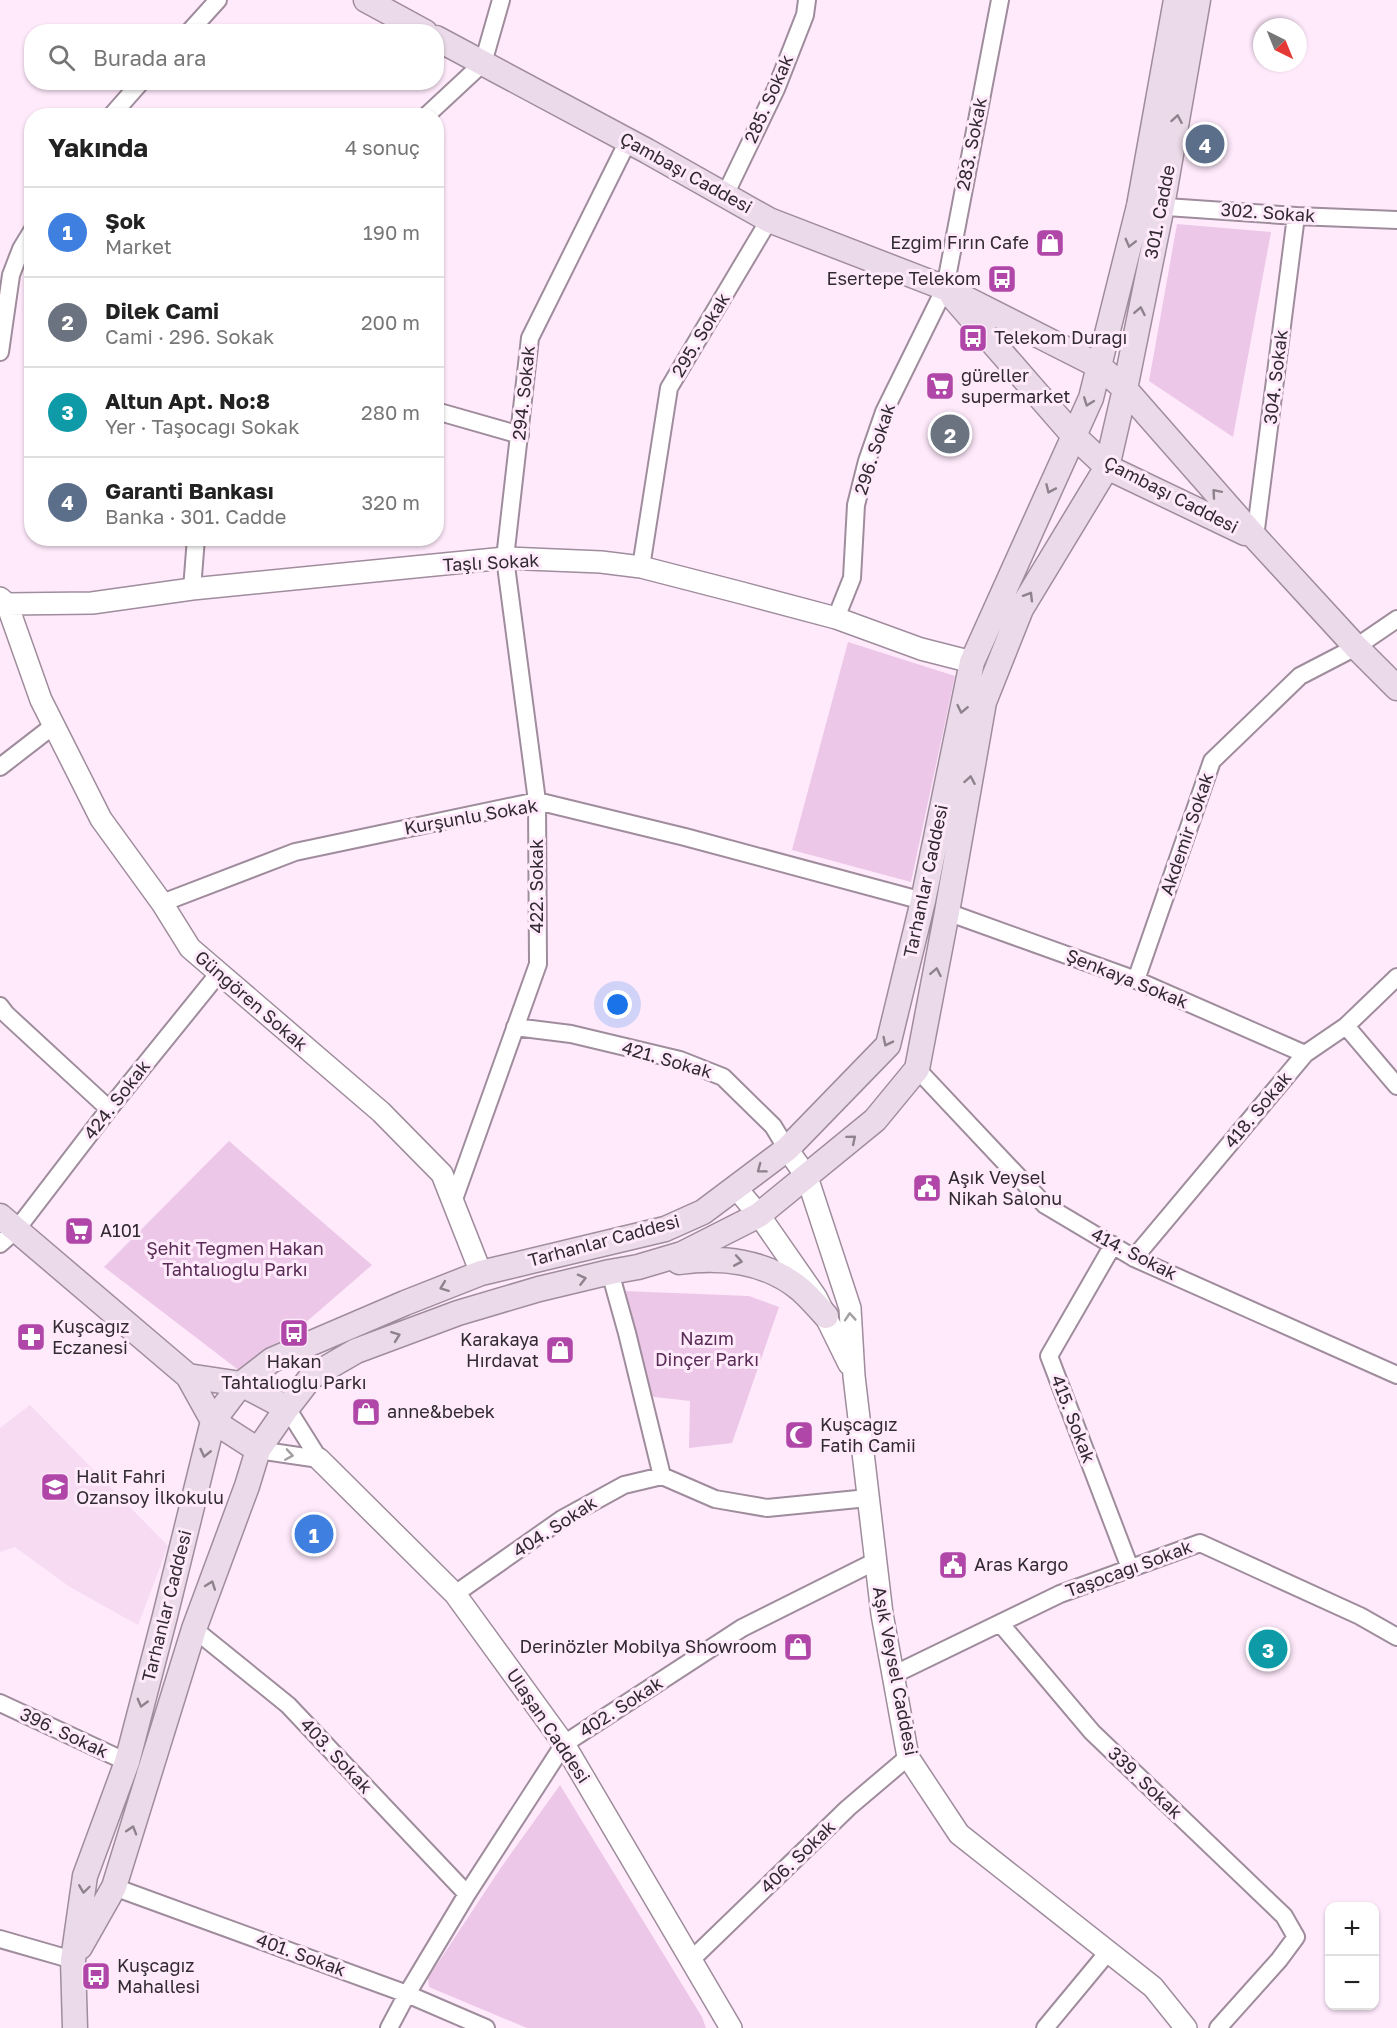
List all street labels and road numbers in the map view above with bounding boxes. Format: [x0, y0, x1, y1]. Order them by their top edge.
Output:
street label: 285. Sokak [739, 51, 797, 146]
street label: 283. Sokak [951, 95, 991, 192]
street label: Çambaşı Caddesi [617, 127, 756, 218]
street label: 301. Cadde [1139, 163, 1179, 261]
street label: 302. Sokak [1220, 198, 1316, 226]
street label: 295. Sokak [666, 288, 734, 381]
street label: 304. Sokak [1258, 328, 1292, 425]
street label: 294. Sokak [507, 345, 539, 441]
street label: 296. Sokak [849, 400, 899, 497]
street label: Çambaşı Caddesi [1101, 451, 1242, 537]
street label: Taşlı Sokak [442, 548, 540, 576]
street label: Akdemir Sokak [1155, 769, 1217, 898]
street label: Kurşunlu Sokak [402, 793, 539, 839]
street label: Tarhanlar Caddesi [898, 802, 952, 959]
street label: 422. Sokak [525, 839, 547, 933]
street label: Şenkaya Sokak [1063, 944, 1192, 1013]
street label: Güngören Sokak [191, 945, 312, 1055]
street label: 421. Sokak [620, 1036, 715, 1082]
street label: 424. Sokak [78, 1055, 154, 1144]
street label: 418. Sokak [1219, 1067, 1296, 1152]
street label: Tarhanlar Caddesi [526, 1209, 682, 1271]
street label: 414. Sokak [1088, 1222, 1181, 1284]
street label: 415. Sokak [1047, 1371, 1101, 1466]
street label: 404. Sokak [508, 1491, 601, 1561]
street label: Tarhanlar Caddesi [137, 1527, 196, 1684]
street label: Taşocağı Sokak [1062, 1535, 1195, 1601]
street label: Aşık Veysel Caddesi [869, 1584, 923, 1757]
street label: Ulaşan Caddesi [502, 1664, 595, 1787]
street label: 402. Sokak [575, 1671, 666, 1741]
street label: 396. Sokak [17, 1702, 112, 1762]
street label: 403. Sokak [296, 1713, 377, 1798]
street label: 339. Sokak [1104, 1742, 1187, 1823]
street label: 406. Sokak [755, 1815, 839, 1897]
street label: 401. Sokak [254, 1928, 349, 1980]

